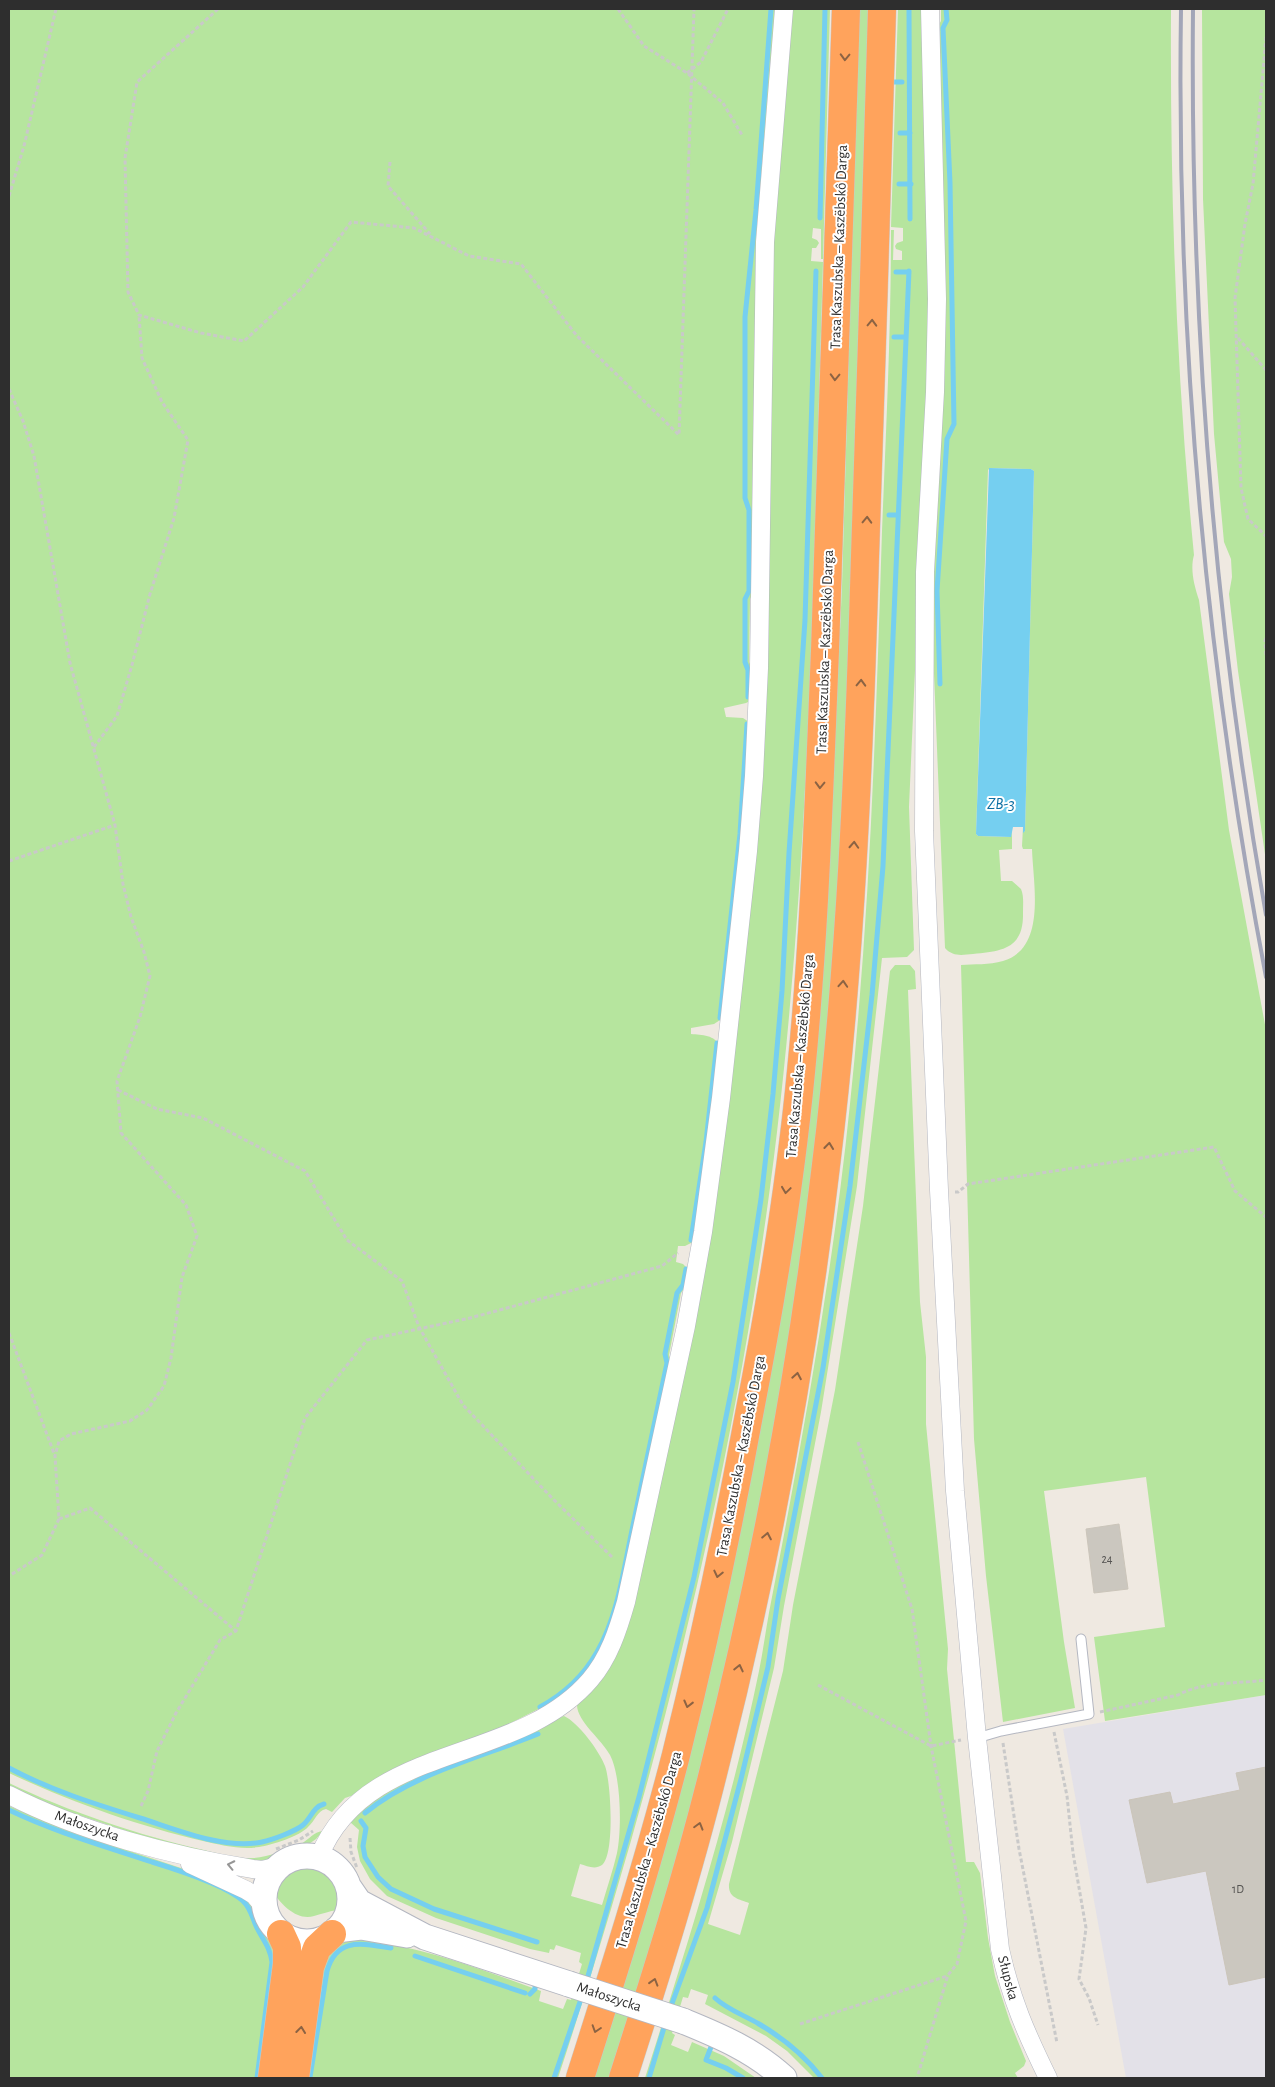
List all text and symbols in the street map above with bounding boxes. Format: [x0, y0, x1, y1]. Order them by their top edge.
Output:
one-way arrow [839, 54, 850, 62]
street label: Trasa Kaszubska – Kaszëbskô Darga [828, 144, 850, 350]
one-way arrow [867, 318, 878, 326]
one-way arrow [830, 374, 840, 382]
one-way arrow [861, 516, 872, 524]
street label: Trasa Kaszubska – Kaszëbskô Darga [814, 549, 836, 755]
one-way arrow [856, 678, 867, 686]
one-way arrow [814, 781, 825, 789]
water label: ZB-3 [987, 796, 1015, 812]
one-way arrow [848, 841, 859, 849]
street label: Trasa Kaszubska – Kaszëbskô Darga [784, 953, 816, 1159]
one-way arrow [838, 980, 849, 988]
one-way arrow [823, 1141, 834, 1149]
one-way arrow [781, 1186, 792, 1194]
street label: Trasa Kaszubska – Kaszëbskô Darga [714, 1354, 768, 1558]
one-way arrow [791, 1372, 801, 1380]
one-way arrow [762, 1531, 772, 1540]
house number: 24 [1101, 1553, 1113, 1565]
one-way arrow [713, 1569, 724, 1578]
one-way arrow [733, 1664, 744, 1673]
one-way arrow [683, 1700, 694, 1709]
street label: Trasa Kaszubska – Kaszëbskô Darga [614, 1750, 684, 1950]
street label: Małoszycka [53, 1808, 121, 1844]
one-way arrow [693, 1822, 703, 1830]
one-way arrow [226, 1860, 235, 1871]
house number: 1D [1232, 1883, 1244, 1895]
street label: Słupska [995, 1954, 1021, 2002]
one-way arrow [648, 1978, 658, 1987]
street label: Małoszycka [575, 1980, 643, 2015]
one-way arrow [591, 2024, 601, 2033]
one-way arrow [296, 2026, 306, 2034]

